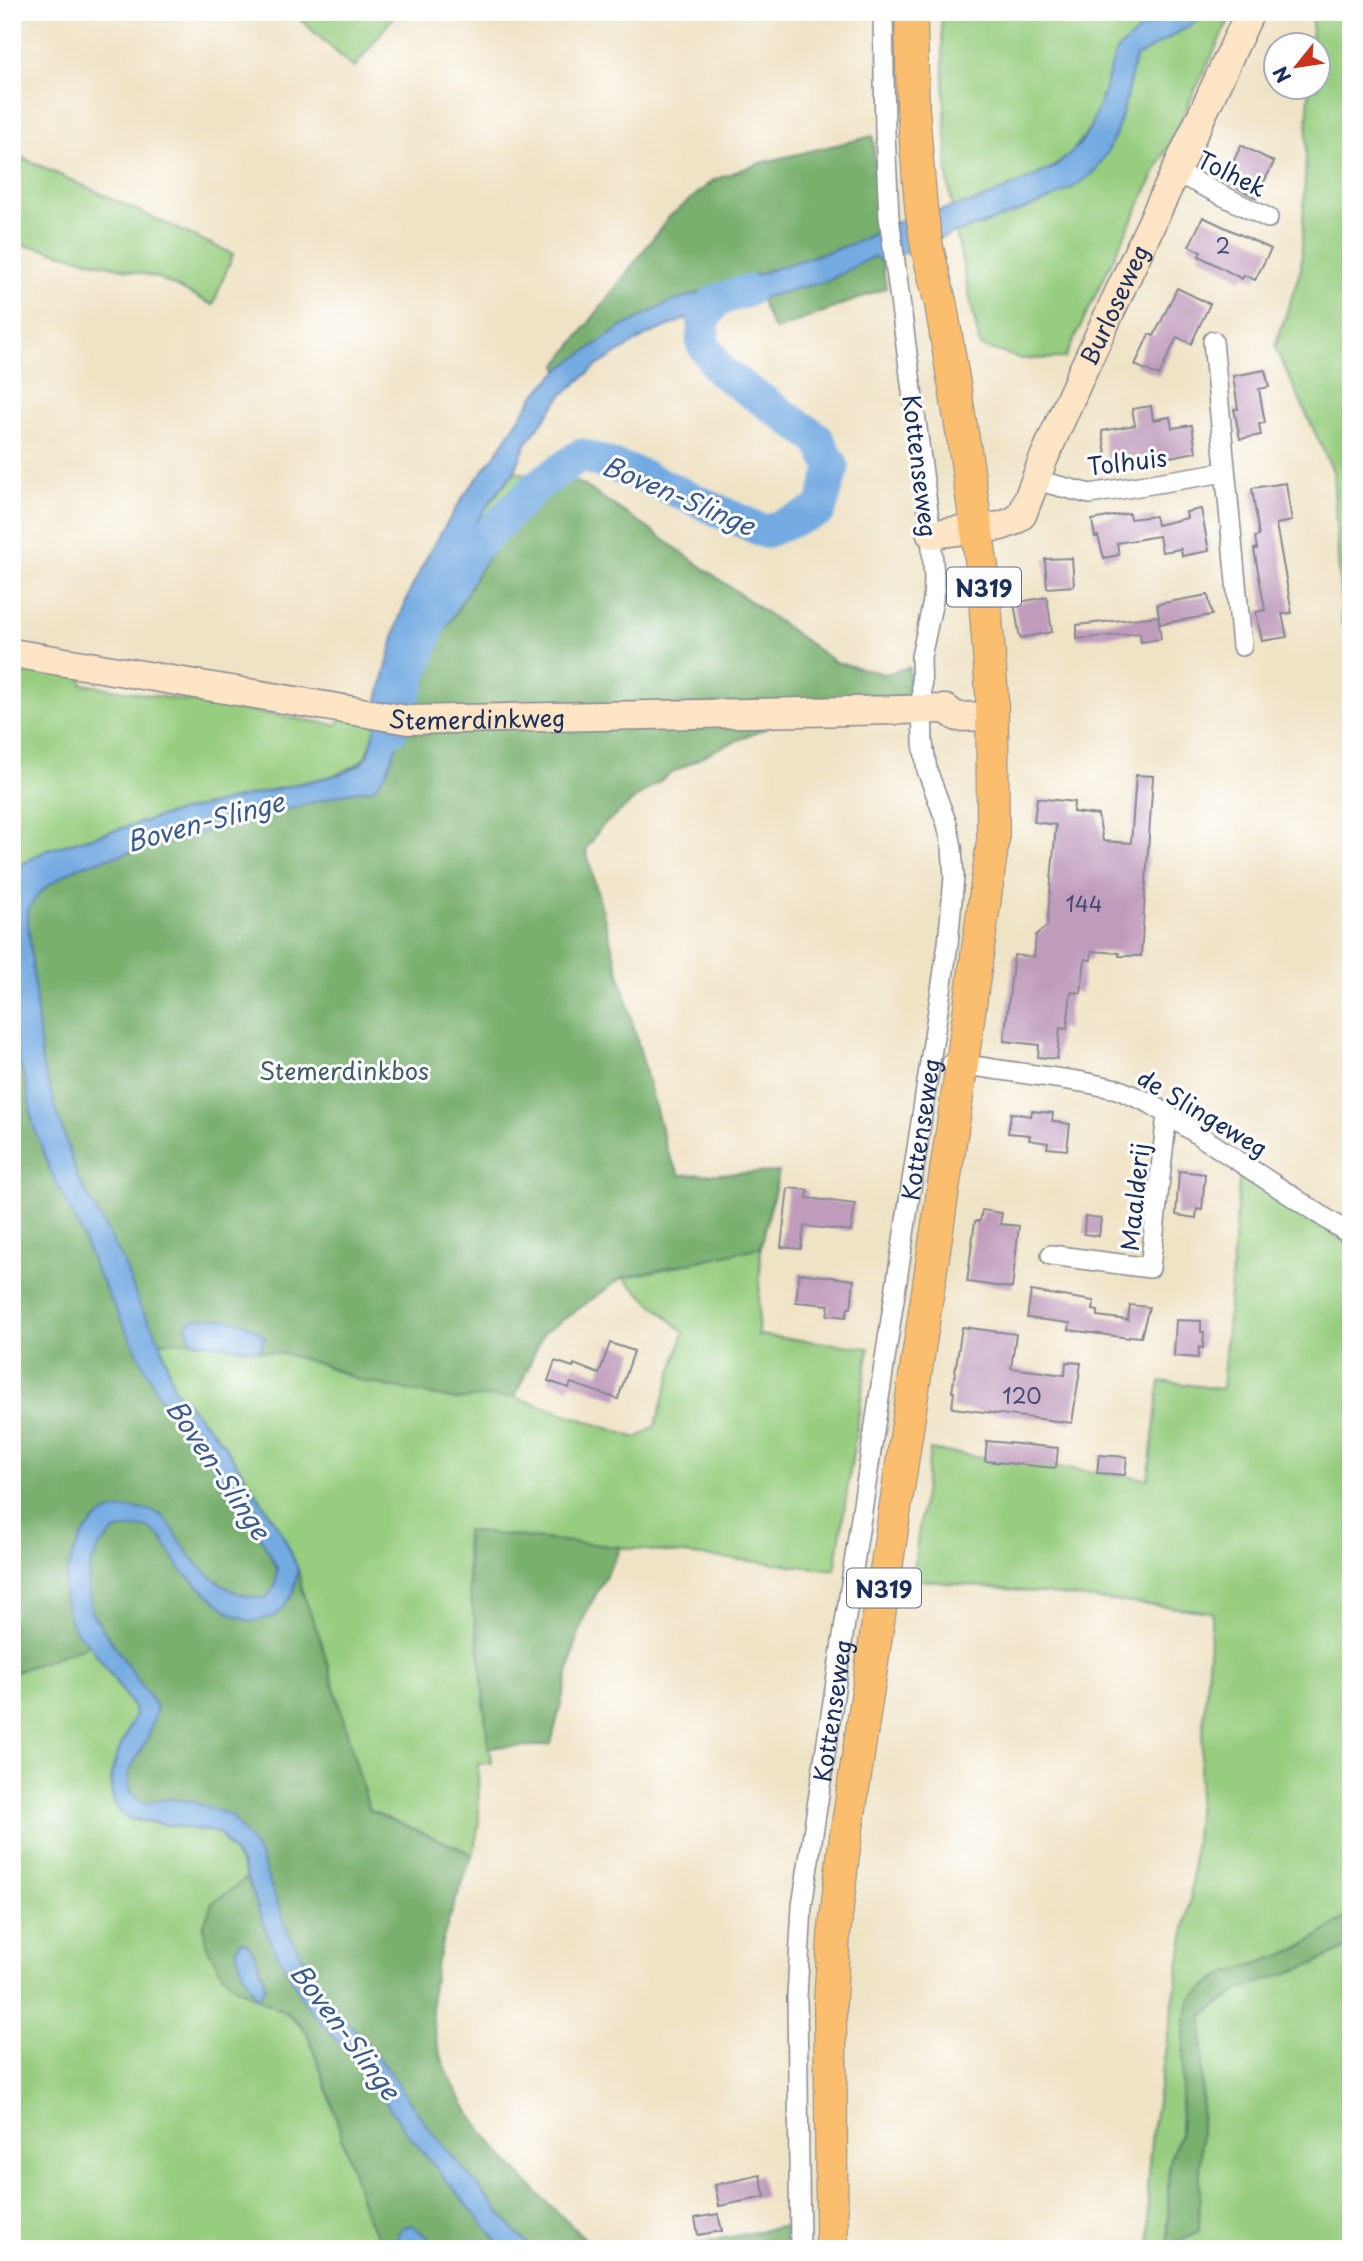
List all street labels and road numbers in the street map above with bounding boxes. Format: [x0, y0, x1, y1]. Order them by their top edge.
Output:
street label: Tolhek [1191, 141, 1273, 205]
street label: Burloseweg [1070, 238, 1157, 371]
street label: Kottenseweg [894, 393, 948, 539]
street label: Tolhuis [1085, 438, 1169, 484]
road number: N319 [947, 568, 1021, 607]
street label: Stemerdinkweg [386, 699, 566, 738]
street label: Kottenseweg [891, 1055, 948, 1203]
street label: de Slingeweg [1131, 1059, 1275, 1165]
street label: Maalderij [1110, 1141, 1158, 1253]
road number: N319 [847, 1568, 921, 1608]
street label: Kottenseweg [803, 1637, 860, 1784]

